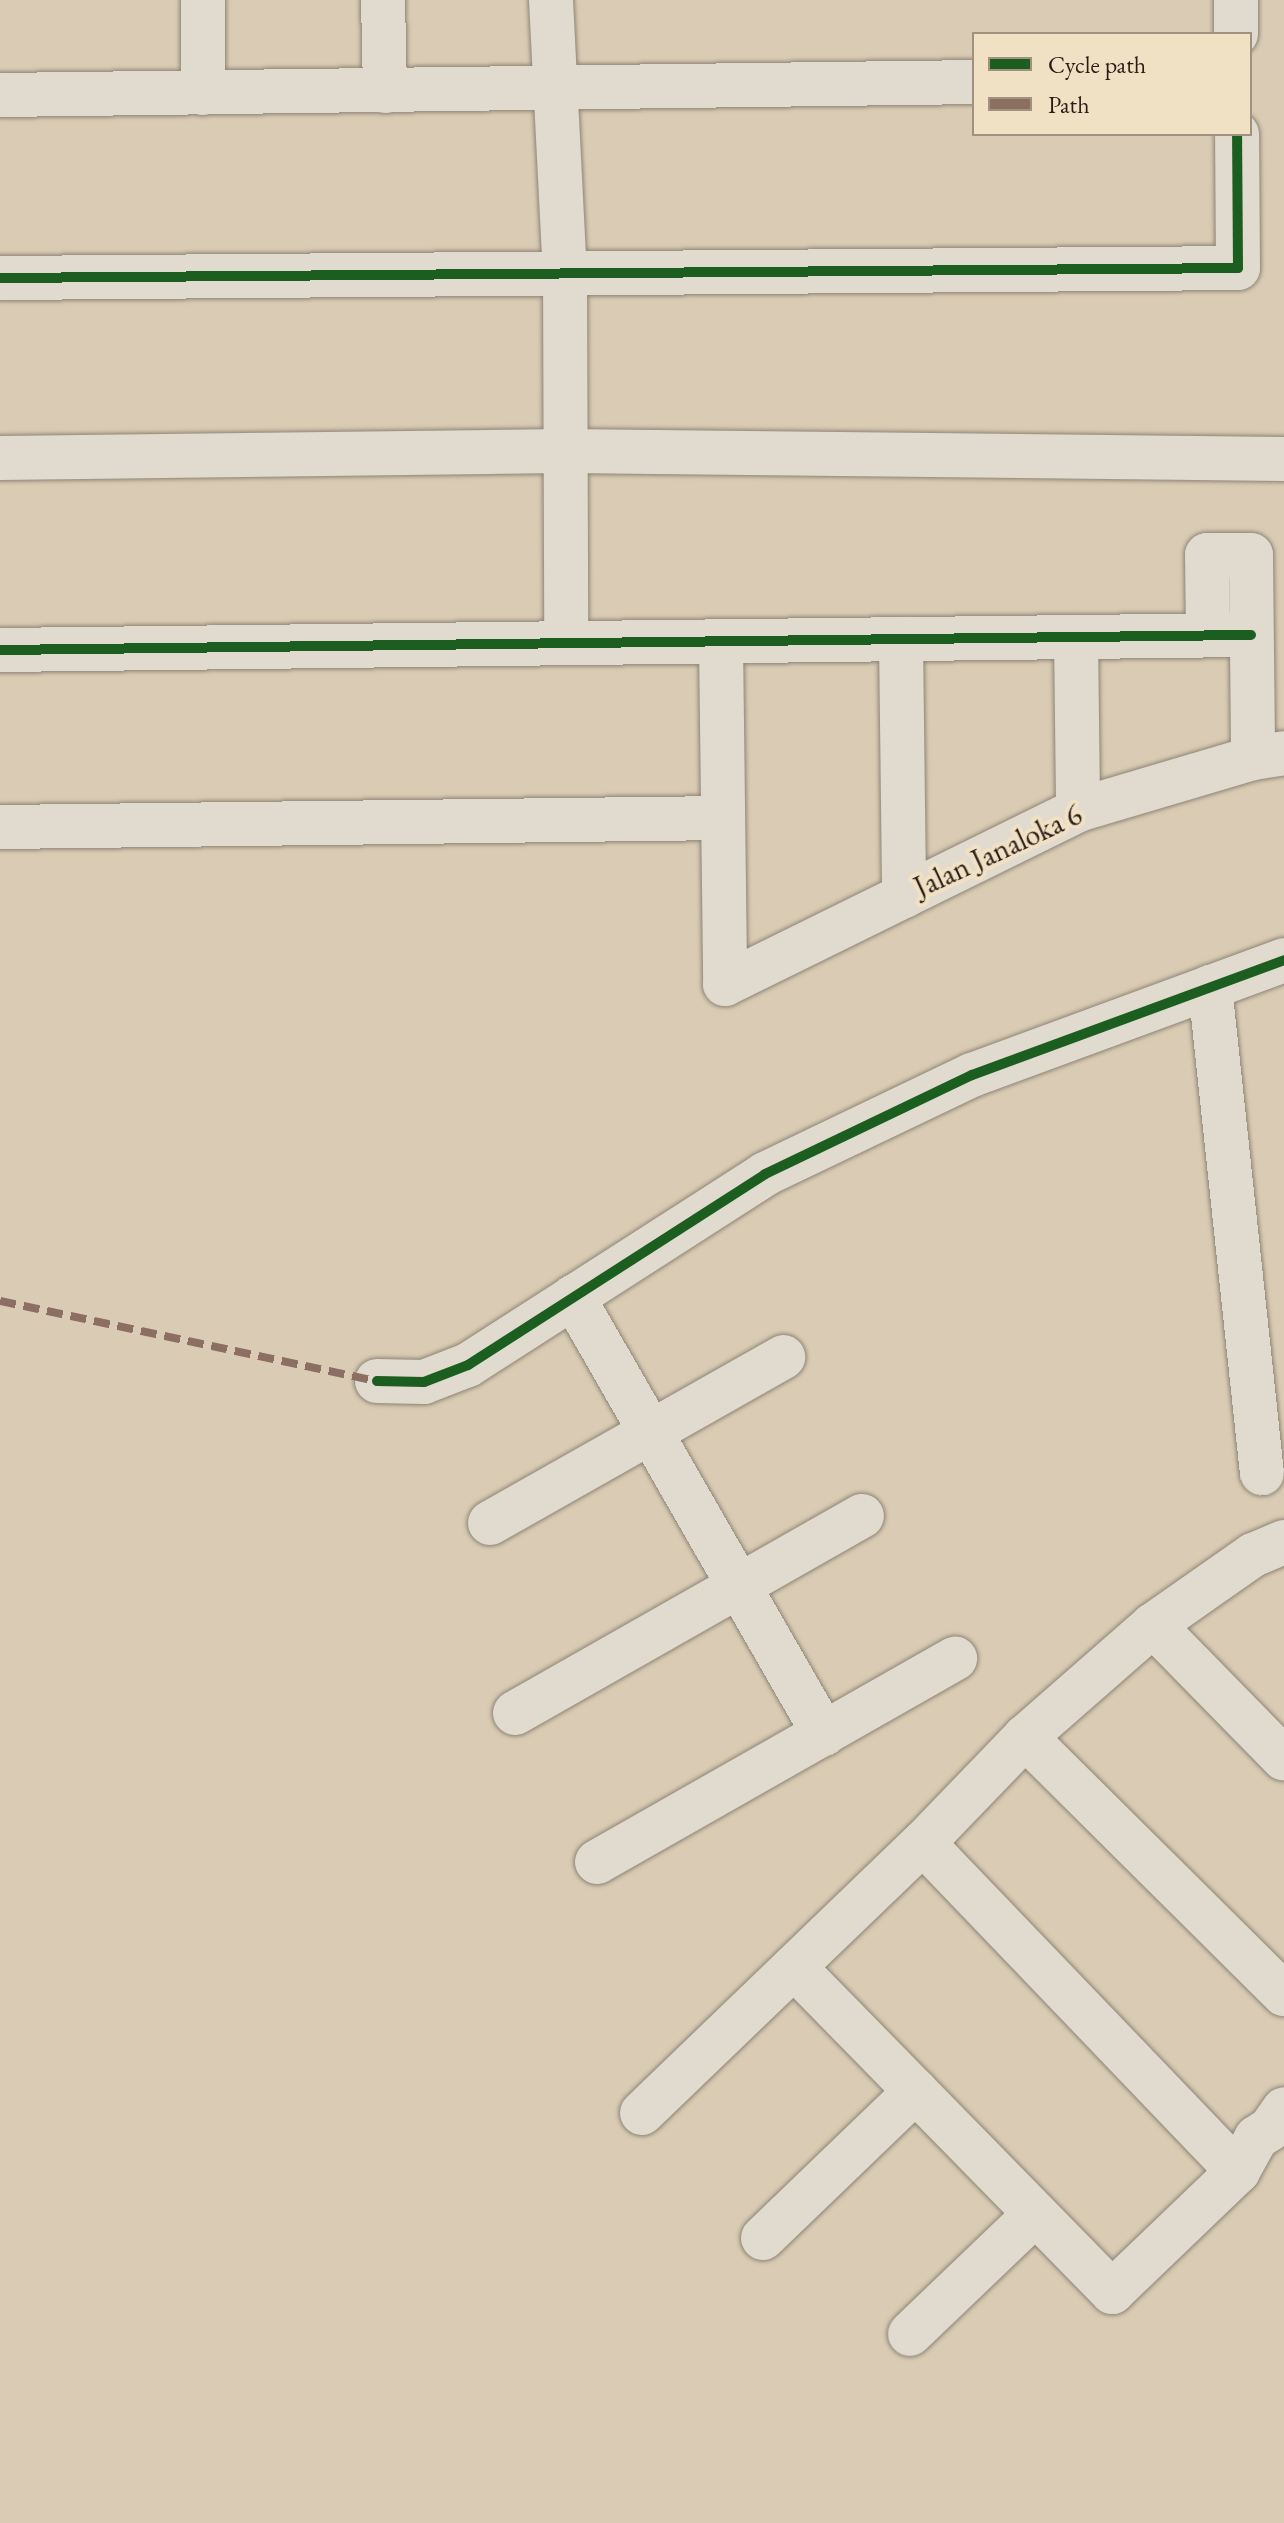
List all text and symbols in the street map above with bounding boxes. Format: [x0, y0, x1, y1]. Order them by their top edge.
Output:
legend [972, 32, 1252, 136]
text: Cycle path [1048, 49, 1146, 80]
text: Path [1048, 89, 1090, 120]
street label: Jalan Janaloka 6 [908, 796, 1088, 906]

